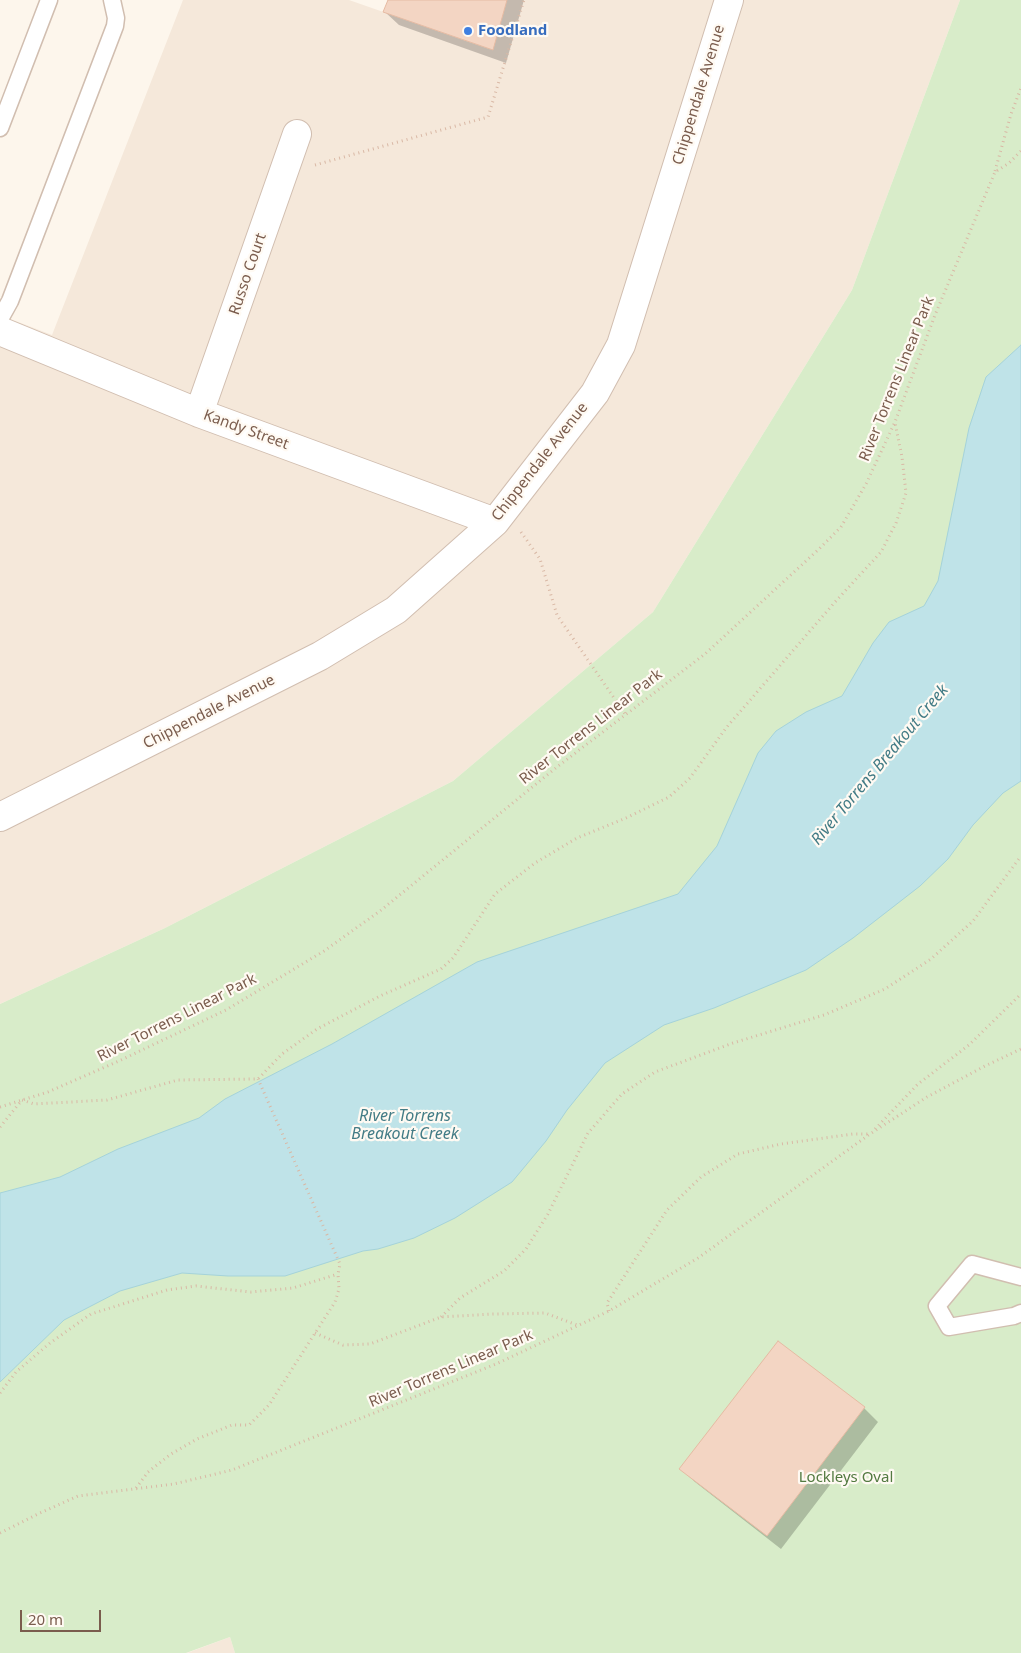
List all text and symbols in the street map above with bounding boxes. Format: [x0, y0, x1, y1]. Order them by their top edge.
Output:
place label: Foodland [478, 22, 547, 40]
street label: Chippendale Avenue [669, 23, 729, 167]
marker: Foodland [462, 25, 474, 37]
street label: Russo Court [226, 231, 270, 317]
street label: River Torrens Linear Park [856, 294, 938, 464]
street label: Chippendale Avenue [488, 399, 592, 525]
street label: Kandy Street [201, 406, 291, 454]
street label: River Torrens Linear Park [516, 666, 666, 788]
street label: Chippendale Avenue [140, 671, 278, 753]
water label: River Torrens Breakout Creek [807, 681, 953, 849]
street label: River Torrens Linear Park [94, 970, 260, 1066]
water label: River Torrens Breakout Creek [351, 1106, 459, 1144]
street label: River Torrens Linear Park [366, 1326, 536, 1412]
park label: Lockleys Oval [799, 1469, 893, 1487]
scale bar [22, 1600, 104, 1632]
text: 20 m [28, 1609, 63, 1629]

